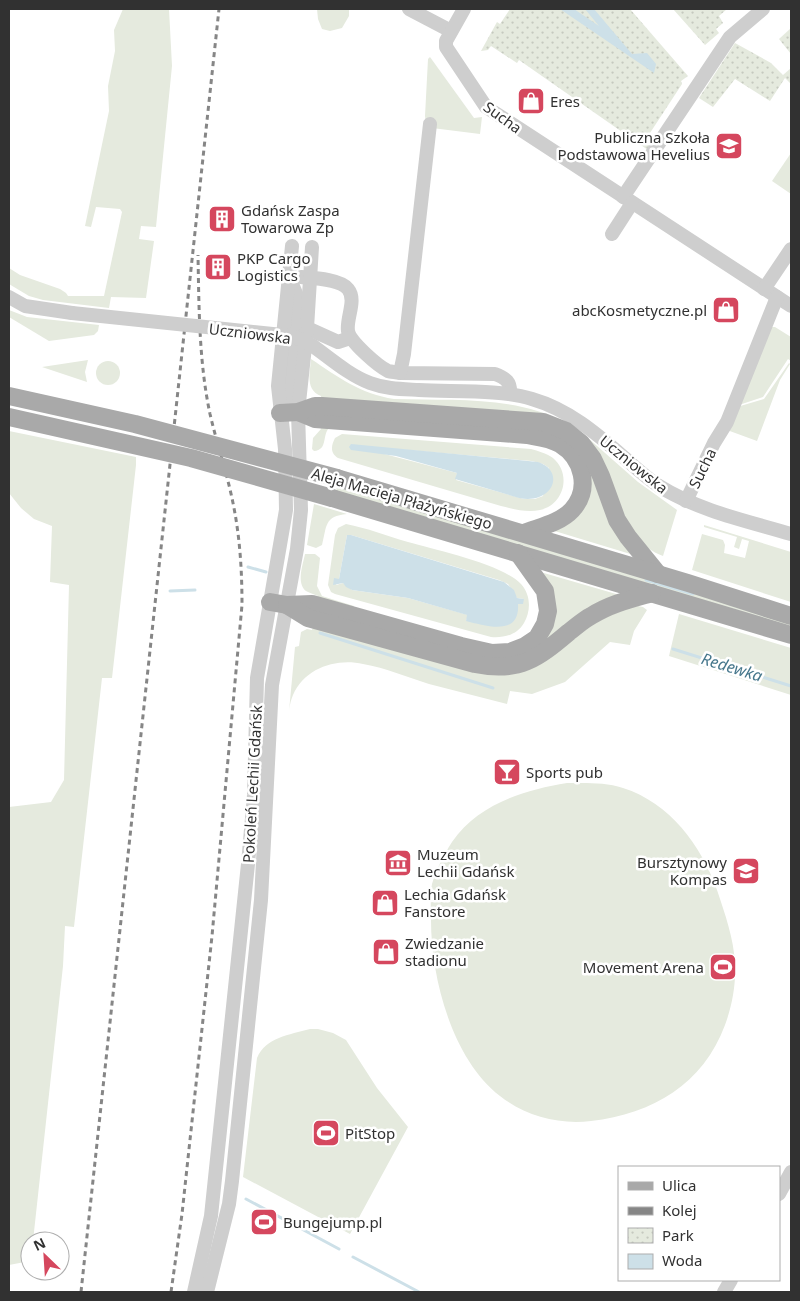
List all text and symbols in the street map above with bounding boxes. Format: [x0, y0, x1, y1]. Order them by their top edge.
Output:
shop icon: Eres [516, 86, 546, 116]
place label: Eres [550, 91, 580, 111]
street label: Sucha [480, 96, 526, 138]
place label: Publiczna Szkoła Podstawowa Hevelius [557, 127, 710, 164]
school or university icon: Publiczna Szkoła Podstawowa Hevelius [714, 131, 744, 161]
place label: Gdańsk Zaspa Towarowa Zp [241, 200, 340, 237]
building icon: Gdańsk Zaspa Towarowa Zp [207, 204, 237, 234]
place label: PKP Cargo Logistics [237, 248, 311, 285]
building icon: PKP Cargo Logistics [203, 252, 233, 282]
shop icon: abcKosmetyczne.pl [711, 295, 741, 325]
place label: abcKosmetyczne.pl [572, 300, 707, 320]
street label: Uczniowska [208, 318, 292, 348]
street label: Uczniowska [596, 430, 672, 498]
street label: Sucha [684, 445, 720, 491]
street label: Aleja Macieja Płażyńskiego [309, 463, 495, 533]
water label: Redewka [699, 647, 765, 687]
street label: Pokoleń Lechii Gdańsk [238, 704, 266, 864]
bar icon: Sports pub [492, 757, 522, 787]
place label: Sports pub [526, 762, 603, 782]
place label: Muzeum Lechii Gdańsk [417, 844, 514, 881]
museum icon: Muzeum Lechii Gdańsk [383, 848, 413, 878]
place label: Bursztynowy Kompas [637, 852, 727, 889]
school or university icon: Bursztynowy Kompas [731, 856, 761, 886]
place label: Lechia Gdańsk Fanstore [404, 884, 506, 921]
shop icon: Lechia Gdańsk Fanstore [370, 888, 400, 918]
place label: Zwiedzanie stadionu [405, 933, 484, 970]
shop icon: Zwiedzanie stadionu [371, 937, 401, 967]
sports icon: Movement Arena [708, 952, 738, 982]
place label: Movement Arena [583, 957, 704, 977]
sports icon: PitStop [311, 1118, 341, 1148]
place label: PitStop [345, 1123, 395, 1143]
legend [618, 1166, 780, 1281]
text: Ulica [662, 1175, 696, 1195]
text: Kolej [662, 1200, 697, 1220]
sports icon: Bungejump.pl [249, 1207, 279, 1237]
place label: Bungejump.pl [283, 1212, 382, 1232]
text: Park [662, 1225, 694, 1245]
north arrow [20, 1231, 70, 1281]
text: N [30, 1233, 48, 1255]
text: Woda [662, 1250, 702, 1270]

